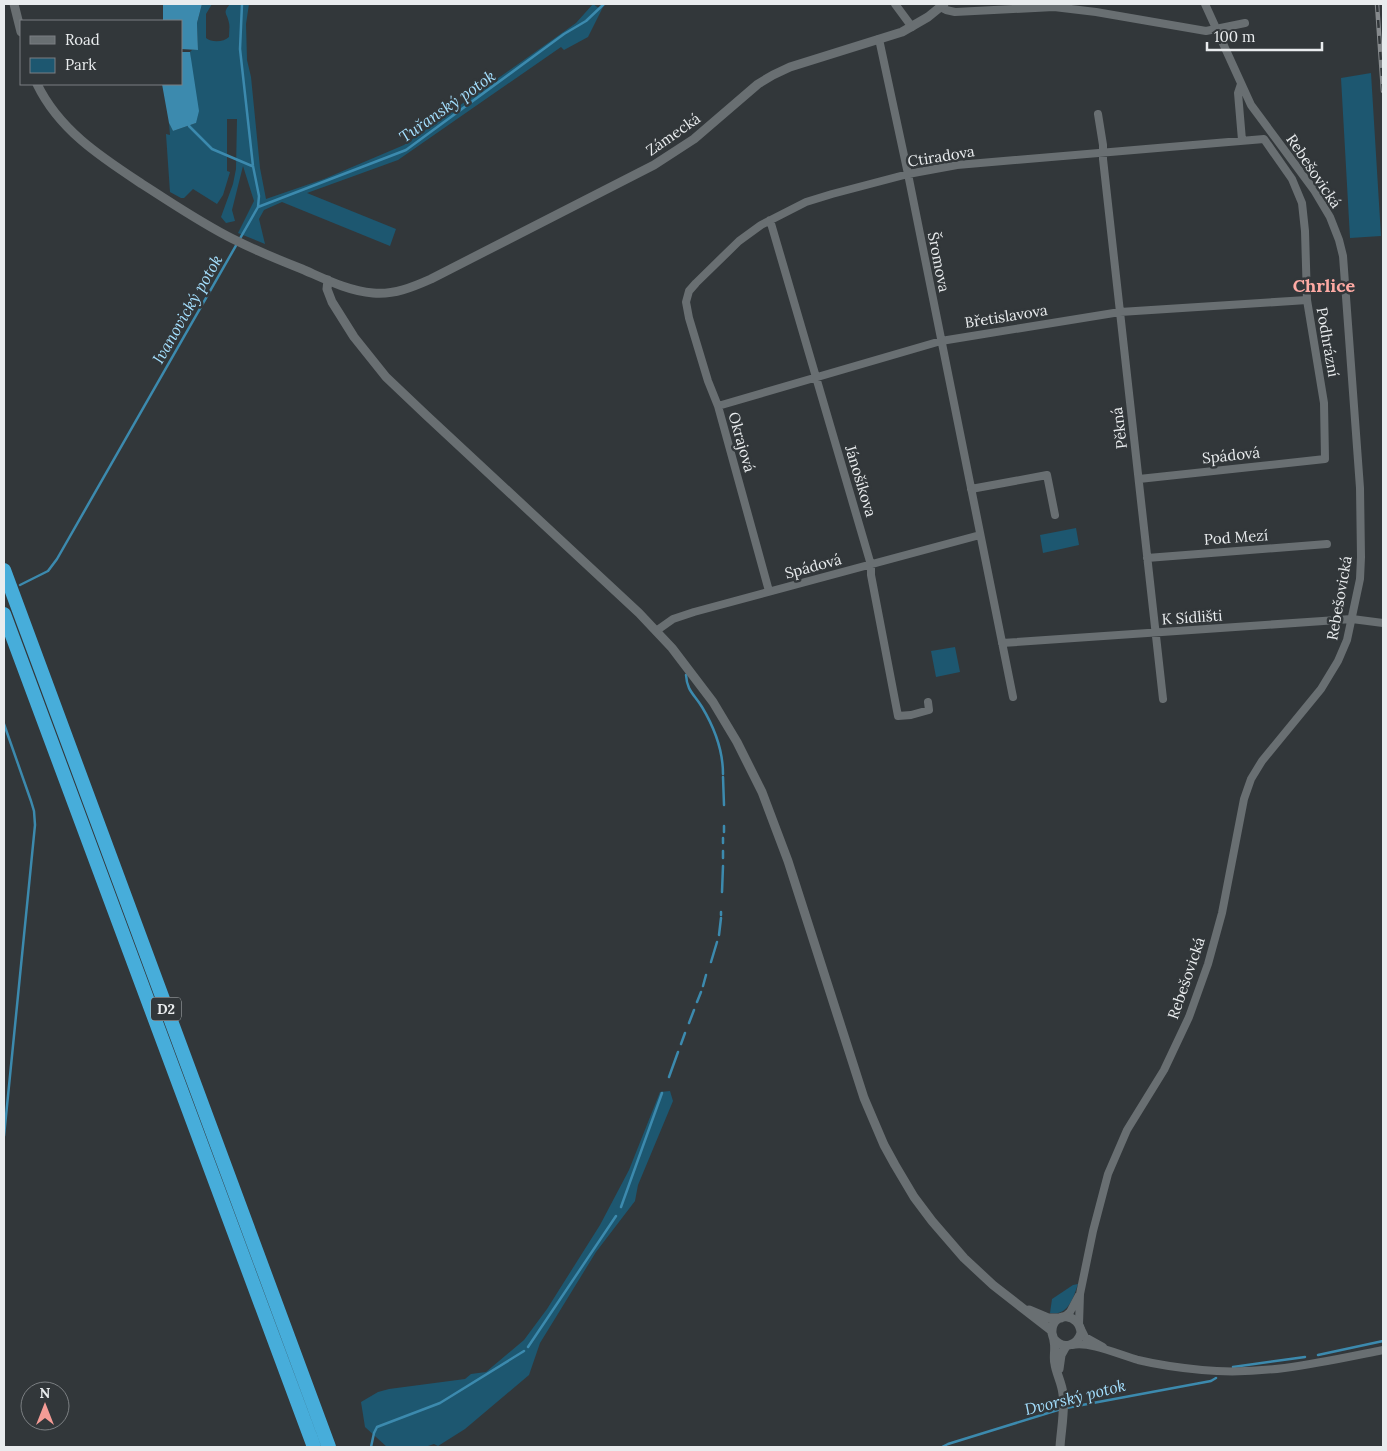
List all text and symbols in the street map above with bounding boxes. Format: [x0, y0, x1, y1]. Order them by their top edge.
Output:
legend [20, 20, 182, 85]
scale bar [1207, 20, 1322, 52]
text: 100 m [1214, 27, 1255, 46]
text: Road [65, 30, 100, 49]
text: Park [65, 55, 96, 74]
water label: Tuřanský potok [395, 65, 499, 147]
street label: Zámecká [642, 108, 704, 160]
street label: Rebešovická [1282, 130, 1346, 212]
street label: Ctiradova [906, 141, 976, 171]
street label: Šromova [924, 230, 954, 294]
water label: Ivanovický potok [148, 251, 226, 367]
district label: Chrlice [1293, 274, 1356, 297]
street label: Břetislavova [963, 300, 1049, 332]
street label: Podhrázní [1313, 306, 1343, 378]
street label: Pěkná [1107, 406, 1131, 450]
street label: Okrajová [724, 410, 760, 475]
street label: Jánošíkova [841, 442, 881, 519]
street label: Spádová [1201, 442, 1261, 467]
street label: Pod Mezí [1203, 525, 1269, 549]
street label: Spádová [783, 549, 844, 583]
street label: Rebešovická [1322, 554, 1356, 642]
street label: K Sídlišti [1161, 605, 1223, 629]
street label: Rebešovická [1163, 934, 1209, 1022]
road number: D2 [151, 998, 181, 1021]
water label: Dvorský potok [1022, 1375, 1128, 1419]
north arrow [20, 1381, 70, 1431]
text: N [40, 1384, 51, 1402]

